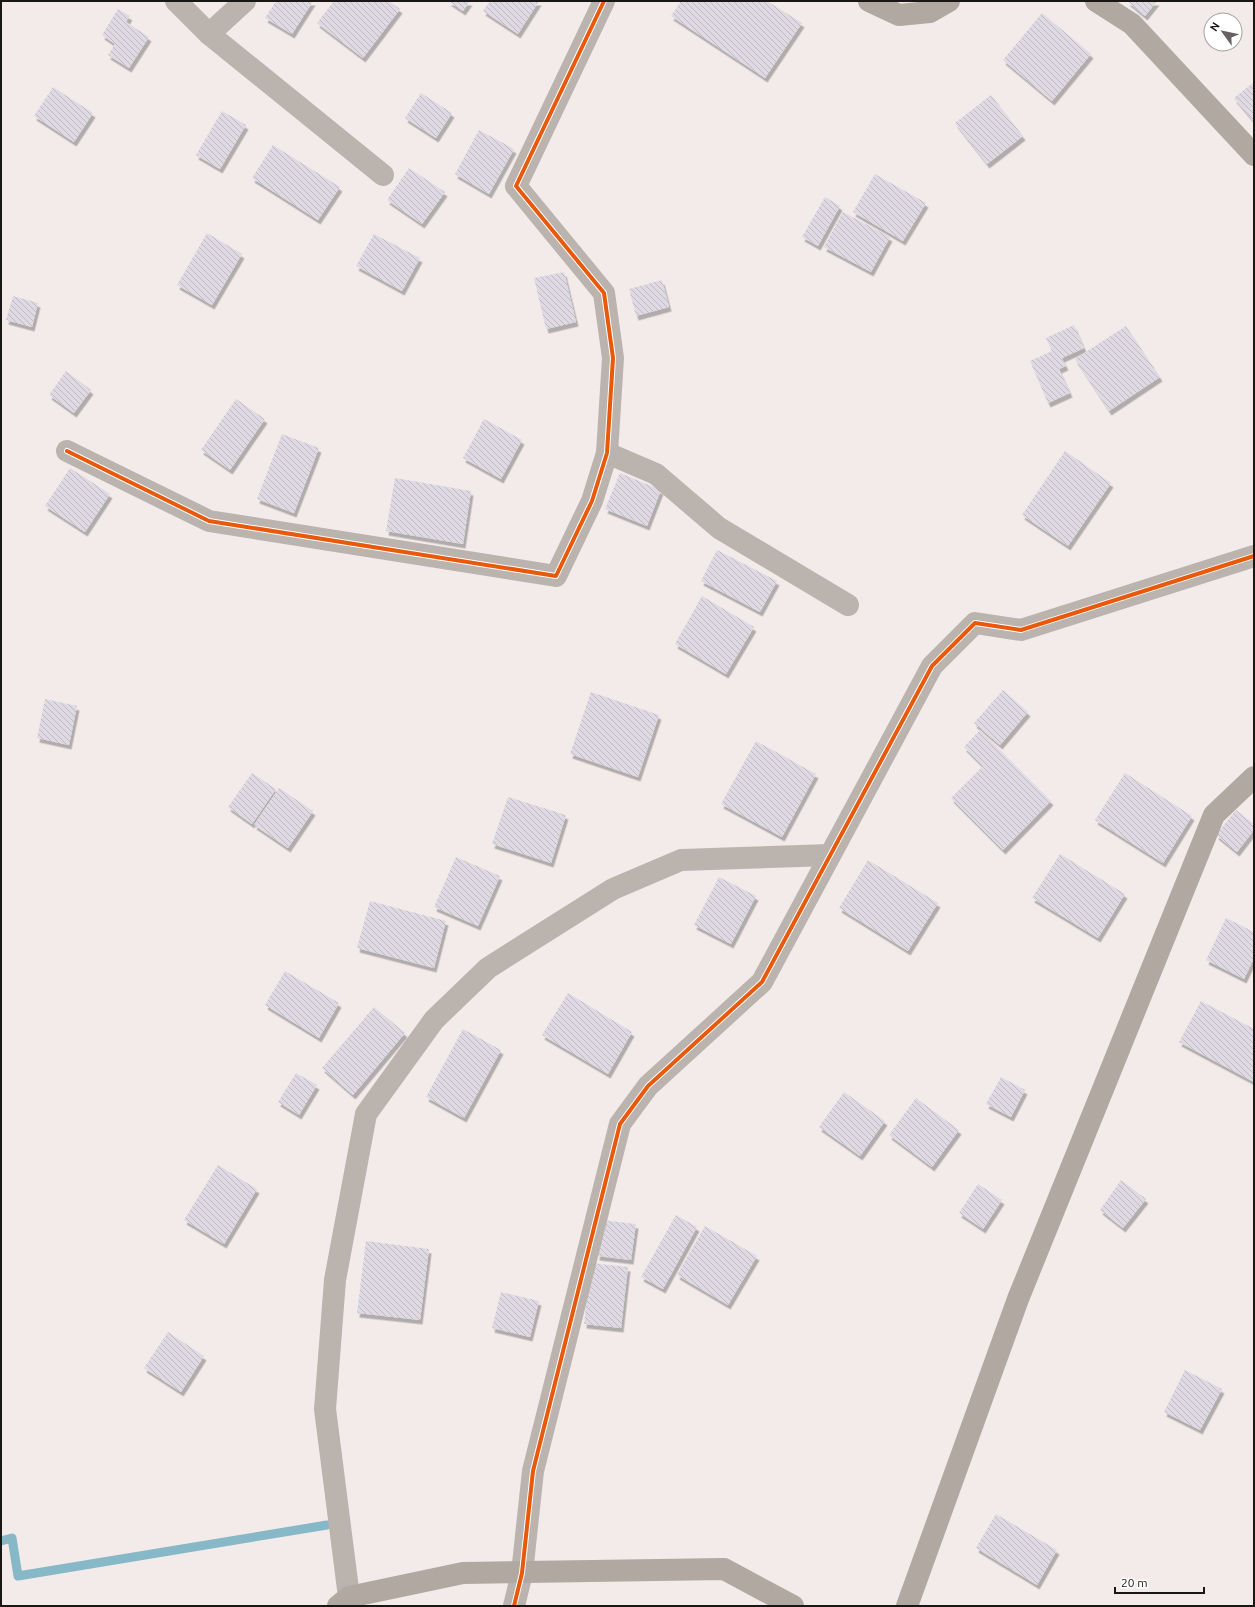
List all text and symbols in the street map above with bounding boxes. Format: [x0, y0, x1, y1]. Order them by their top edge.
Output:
north arrow [1203, 12, 1243, 52]
text: N [1207, 20, 1222, 33]
scale bar [1115, 1569, 1204, 1595]
text: 20 m [1121, 1576, 1148, 1589]

